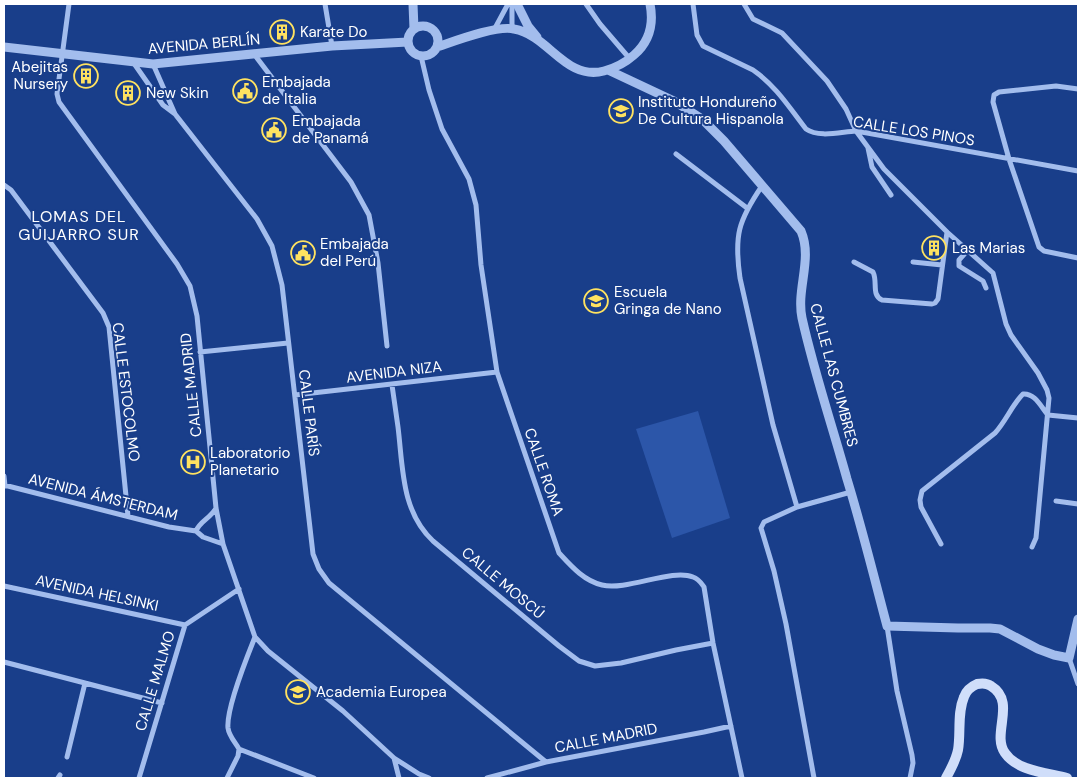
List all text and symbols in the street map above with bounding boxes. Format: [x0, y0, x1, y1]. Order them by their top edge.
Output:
building icon: Karate Do [269, 19, 295, 45]
place label: Karate Do [300, 22, 368, 42]
street label: AVENIDA BERLÍN [147, 29, 261, 59]
place label: Abejitas Nursery [11, 57, 69, 94]
building icon: Abejitas Nursery [73, 63, 99, 89]
place label: Embajada de Italia [262, 72, 331, 109]
public building icon: Embajada de Italia [232, 78, 258, 104]
building icon: New Skin [115, 80, 141, 106]
place label: New Skin [146, 83, 209, 103]
place label: Instituto Hondureño De Cultura Hispanola [638, 92, 784, 129]
school or university icon: Instituto Hondureño De Cultura Hispanola [608, 98, 634, 124]
place label: Embajada de Panamá [292, 111, 369, 148]
street label: CALLE LOS PINOS [852, 112, 977, 151]
public building icon: Embajada de Panamá [261, 117, 287, 143]
district label: LOMAS DEL GUIJARRO SUR [18, 206, 140, 245]
place label: Embajada del Perú [320, 234, 389, 271]
building icon: Las Marias [921, 235, 947, 261]
place label: Las Marias [952, 238, 1025, 258]
public building icon: Embajada del Perú [290, 240, 316, 266]
place label: Escuela Gringa de Nano [614, 282, 722, 319]
school or university icon: Escuela Gringa de Nano [583, 288, 609, 314]
street label: CALLE LAS CUMBRES [805, 301, 863, 449]
street label: CALLE ESTOCOLMO [108, 321, 144, 463]
street label: CALLE MADRID [176, 332, 206, 438]
street label: AVENIDA NIZA [345, 356, 443, 388]
street label: CALLE PARÍS [294, 369, 324, 458]
street label: CALLE ROMA [520, 425, 568, 519]
place label: Laboratorio Planetario [210, 443, 291, 480]
hospital icon: Laboratorio Planetario [180, 449, 206, 475]
street label: AVENIDA ÁMSTERDAM [26, 469, 180, 525]
street label: CALLE MOSCÚ [457, 542, 549, 624]
street label: AVENIDA HELSINKI [34, 570, 160, 616]
street label: CALLE MALMO [130, 629, 180, 733]
school or university icon: Academia Europea [285, 679, 311, 705]
place label: Academia Europea [316, 682, 447, 702]
street label: CALLE MADRID [553, 718, 659, 758]

